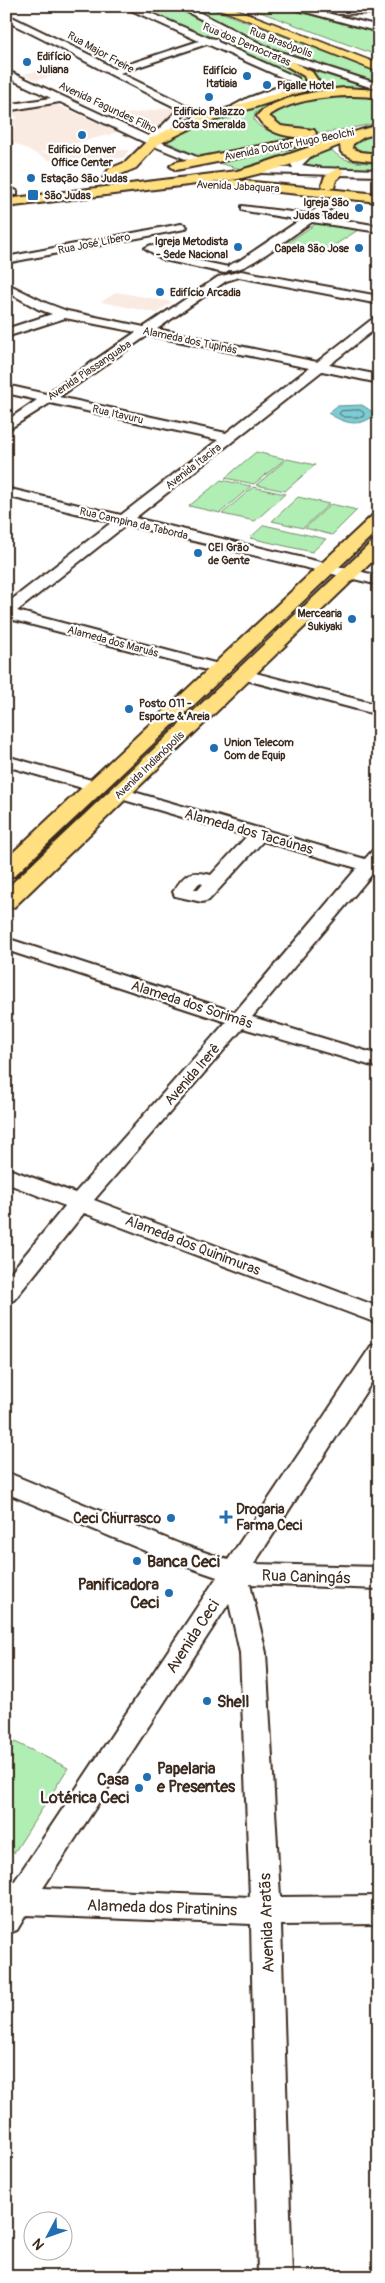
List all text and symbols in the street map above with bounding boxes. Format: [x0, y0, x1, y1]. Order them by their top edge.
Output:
street label: Rua dos Democratas [201, 20, 293, 69]
street label: Rua Brasópolis [248, 25, 314, 60]
street label: Rua Major Freire [65, 29, 137, 76]
place label: Edifício Juliana [37, 50, 71, 76]
marker: Edifício Juliana [21, 56, 33, 68]
place label: Edifício Itatiaia [203, 64, 237, 90]
marker: Edifício Itatiaia [241, 70, 253, 82]
street label: Avenida Fagundes Filho [57, 79, 159, 136]
marker: Pigalle Hotel [261, 79, 273, 91]
place label: Pigalle Hotel [277, 79, 334, 92]
marker: Edificio Palazzo Costa Smeralda [203, 91, 215, 103]
place label: Edificio Palazzo Costa Smeralda [172, 105, 246, 131]
street label: Avenida Doutor Hugo Beolchi [223, 126, 355, 163]
marker: Edificio Denver Office Center [76, 129, 88, 141]
place label: Edificio Denver Office Center [48, 143, 117, 169]
marker: Estação São Judas [25, 172, 37, 184]
place label: Estação São Judas [41, 172, 128, 185]
street label: Avenida Jabaquara [196, 178, 280, 195]
marker: São Judas [26, 188, 40, 202]
place label: São Judas [44, 189, 91, 202]
place label: Igreja São Judas Tadeu [293, 196, 349, 222]
marker: Igreja São Judas Tadeu [353, 202, 365, 214]
street label: Rua José Líbero [57, 230, 131, 257]
place label: Igreja Metodista - Sede Nacional [155, 235, 228, 261]
marker: Igreja Metodista - Sede Nacional [232, 241, 244, 253]
place label: Capela São Jose [274, 242, 350, 255]
marker: Capela São Jose [353, 242, 365, 254]
marker: Edifício Arcadia [154, 286, 166, 298]
place label: Edifício Arcadia [170, 286, 241, 299]
street label: Alameda dos Tupinás [142, 324, 238, 357]
street label: Avenida Piassanguaba [45, 338, 134, 403]
street label: Rua Itavuru [91, 402, 145, 427]
street label: Avenida Itacira [163, 441, 224, 492]
street label: Rua Campina da Taborda [78, 505, 189, 542]
place label: CEI Grão de Gente [208, 541, 250, 567]
marker: CEI Grão de Gente [192, 547, 204, 559]
place label: Mercearia Sukiyaki [298, 607, 342, 633]
marker: Mercearia Sukiyaki [346, 613, 358, 625]
street label: Alameda dos Maruás [66, 623, 160, 660]
place label: Posto 011 - Esporte & Areia [139, 697, 210, 723]
marker: Posto 011 - Esporte & Areia [123, 703, 135, 715]
street label: Avenida Indianópolis [112, 729, 187, 802]
place label: Union Telecom Com de Equip [224, 736, 294, 762]
marker: Union Telecom Com de Equip [208, 742, 220, 754]
street label: Alameda dos Tacaúnas [183, 805, 316, 858]
street label: Alameda dos Sorimãs [129, 977, 255, 1032]
street label: Avenida Irerê [161, 1040, 224, 1109]
street label: Alameda dos Quinimuras [123, 1212, 263, 1279]
place label: Drogaria Farma Ceci [236, 1501, 303, 1534]
place label: Ceci Churrasco [73, 1510, 161, 1527]
marker: Drogaria Farma Ceci [220, 1511, 232, 1523]
marker: Ceci Churrasco [165, 1512, 177, 1524]
place label: Banca Ceci [147, 1552, 220, 1572]
marker: Banca Ceci [131, 1555, 143, 1567]
street label: Rua Caningás [261, 1565, 351, 1589]
place label: Panificadora Ceci [78, 1575, 160, 1613]
marker: Panificadora Ceci [163, 1587, 175, 1599]
street label: Avenida Ceci [162, 1596, 224, 1677]
place label: Shell [217, 1692, 250, 1712]
marker: Shell [201, 1695, 213, 1707]
place label: Papelaria e Presentes [156, 1759, 236, 1797]
place label: Casa Lotérica Ceci [40, 1770, 130, 1808]
marker: Papelaria e Presentes [141, 1771, 153, 1783]
marker: Casa Lotérica Ceci [133, 1782, 145, 1794]
street label: Avenida Aratãs [255, 1873, 279, 1973]
street label: Alameda dos Piratinins [86, 1895, 237, 1921]
north arrow [22, 2210, 72, 2260]
text: N [29, 2235, 48, 2253]

